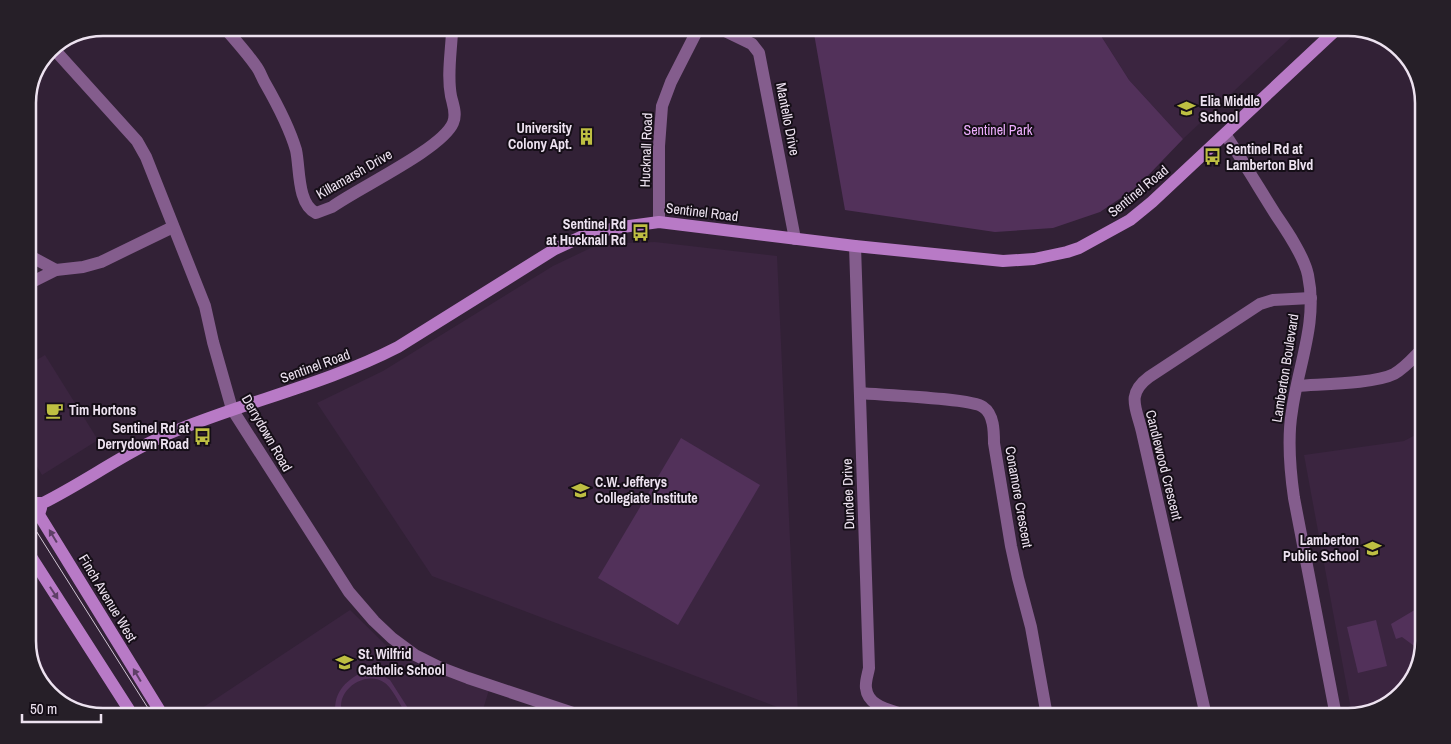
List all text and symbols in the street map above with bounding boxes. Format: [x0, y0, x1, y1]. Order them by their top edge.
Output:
street label: Mantello Drive [772, 81, 804, 157]
place label: Elia Middle School [1200, 92, 1260, 126]
school or university icon: Elia Middle School [1176, 99, 1196, 119]
street label: Hucknall Road [636, 112, 656, 188]
place label: University Colony Apt. [508, 119, 573, 153]
park label: Sentinel Park [964, 121, 1033, 139]
building icon: University Colony Apt. [576, 126, 596, 146]
place label: Sentinel Rd at Lamberton Blvd [1226, 140, 1313, 174]
street label: Killamarsh Drive [313, 145, 395, 203]
bus stop icon: Sentinel Rd at Lamberton Blvd [1202, 147, 1222, 167]
street label: Sentinel Road [1104, 161, 1172, 221]
street label: Sentinel Road [665, 199, 739, 225]
place label: Sentinel Rd at Hucknall Rd [546, 215, 626, 249]
bus stop icon: Sentinel Rd at Hucknall Rd [630, 222, 650, 242]
street label: Lamberton Boulevard [1268, 312, 1302, 424]
street label: Sentinel Road [278, 345, 352, 387]
street label: Derrydown Road [238, 391, 296, 475]
cafe icon: Tim Hortons [45, 400, 65, 420]
place label: Tim Hortons [69, 401, 136, 419]
street label: Candlewood Crescent [1142, 408, 1186, 522]
place label: Sentinel Rd at Derrydown Road [97, 419, 189, 453]
bus stop icon: Sentinel Rd at Derrydown Road [193, 426, 213, 446]
street label: Conamore Crescent [1001, 445, 1037, 549]
street label: Dundee Drive [838, 458, 858, 530]
place label: C.W. Jefferys Collegiate Institute [595, 473, 698, 507]
school or university icon: C.W. Jefferys Collegiate Institute [571, 480, 591, 500]
one-way arrow [48, 530, 57, 543]
place label: Lamberton Public School [1283, 531, 1359, 565]
school or university icon: Lamberton Public School [1363, 538, 1383, 558]
street label: Finch Avenue West [75, 551, 141, 645]
one-way arrow [49, 586, 59, 600]
place label: St. Wilfrid Catholic School [358, 645, 445, 679]
school or university icon: St. Wilfrid Catholic School [334, 652, 354, 672]
one-way arrow [133, 668, 142, 681]
scale bar [22, 692, 101, 724]
text: 50 m [30, 698, 57, 719]

